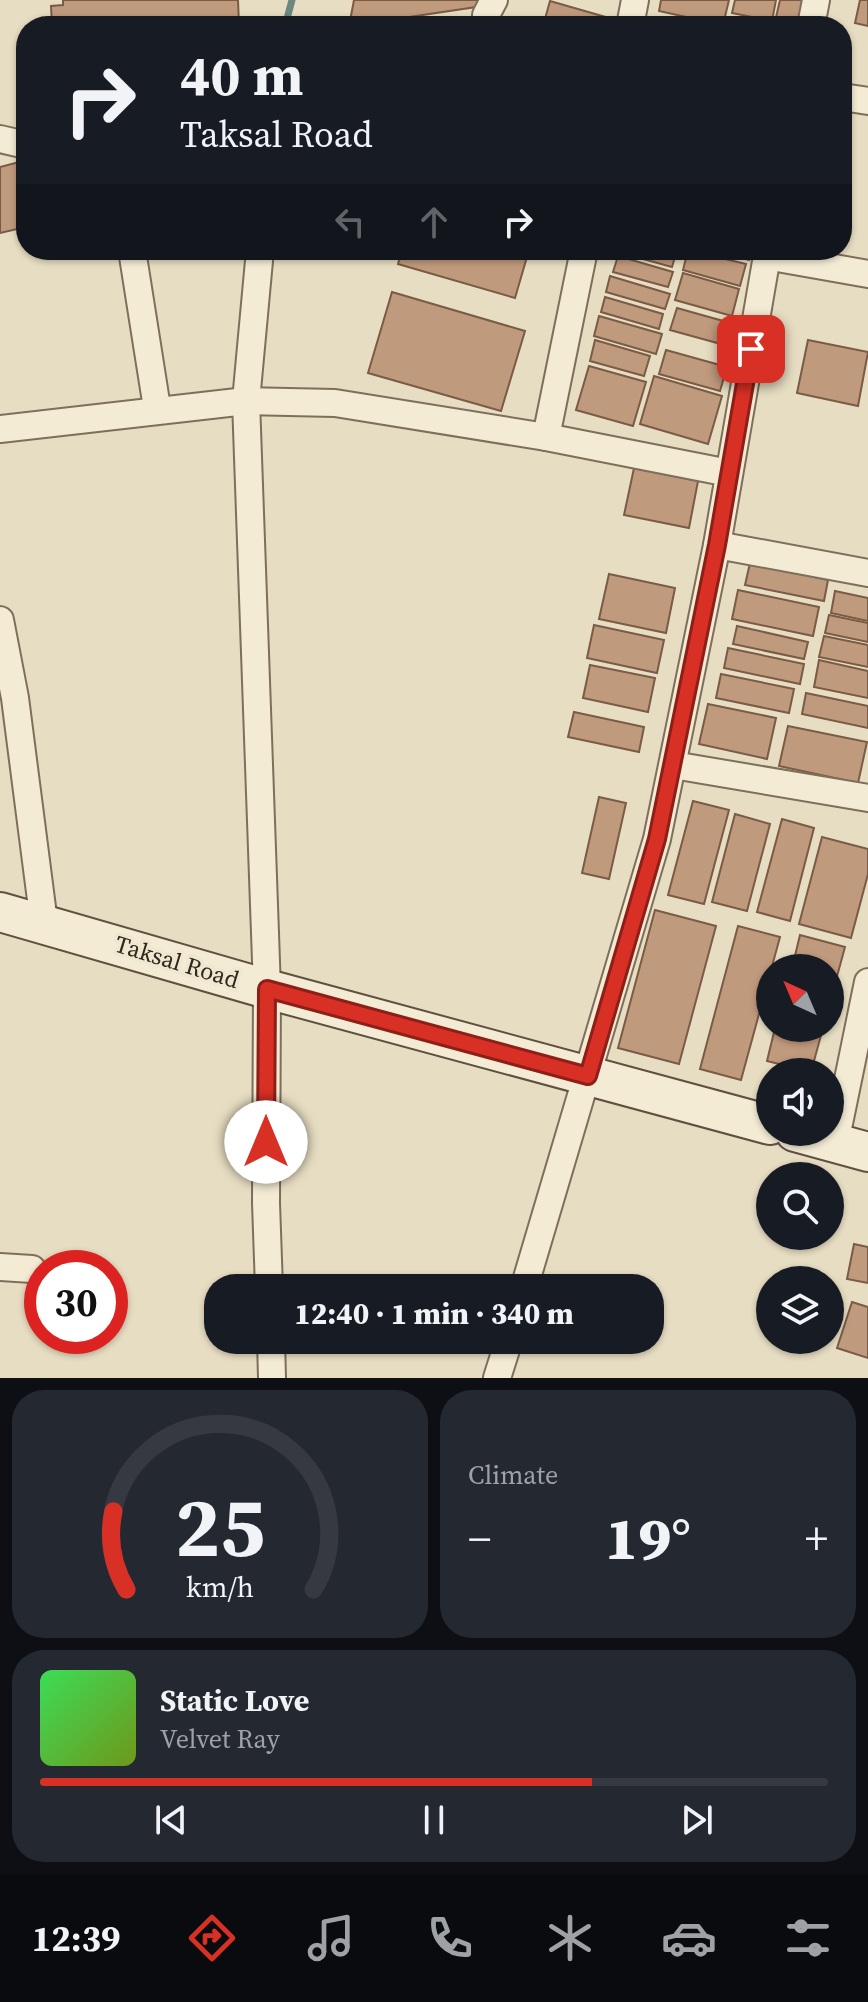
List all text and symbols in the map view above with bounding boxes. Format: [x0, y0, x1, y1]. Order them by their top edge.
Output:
text: 40 m [180, 37, 303, 114]
icon: right [48, 48, 152, 152]
text: Taksal Road [180, 110, 373, 159]
icon: left [328, 200, 372, 244]
icon: ahead [412, 200, 456, 244]
icon: right [496, 200, 540, 244]
pin [717, 315, 785, 383]
icon: arrive [729, 327, 773, 371]
street label: Taksal Road [111, 927, 244, 996]
north arrow [756, 954, 844, 1042]
map controls [756, 954, 844, 1354]
button: sound [756, 1058, 844, 1146]
position arrow [224, 1100, 308, 1184]
button: search [756, 1162, 844, 1250]
speed limit sign: 30 [24, 1250, 128, 1354]
button: layers [756, 1266, 844, 1354]
text: 12:40 · 1 min · 340 m [294, 1293, 574, 1334]
text: Climate [468, 1457, 558, 1493]
text: 25 [175, 1470, 265, 1584]
text: 19° [605, 1497, 691, 1579]
text: − [468, 1508, 491, 1569]
text: + [805, 1508, 828, 1569]
text: km/h [186, 1567, 254, 1607]
text: Static Love [160, 1680, 309, 1721]
text: Velvet Ray [160, 1721, 280, 1757]
icon: previous [149, 1798, 193, 1842]
icon: pause [412, 1798, 456, 1842]
icon: next [675, 1798, 719, 1842]
icon: directions [184, 1910, 240, 1966]
icon: music [303, 1910, 359, 1966]
icon: phone [422, 1910, 478, 1966]
icon: climate [542, 1910, 598, 1966]
icon: car [661, 1910, 717, 1966]
icon: filters [780, 1910, 836, 1966]
text: 12:39 [32, 1914, 121, 1963]

